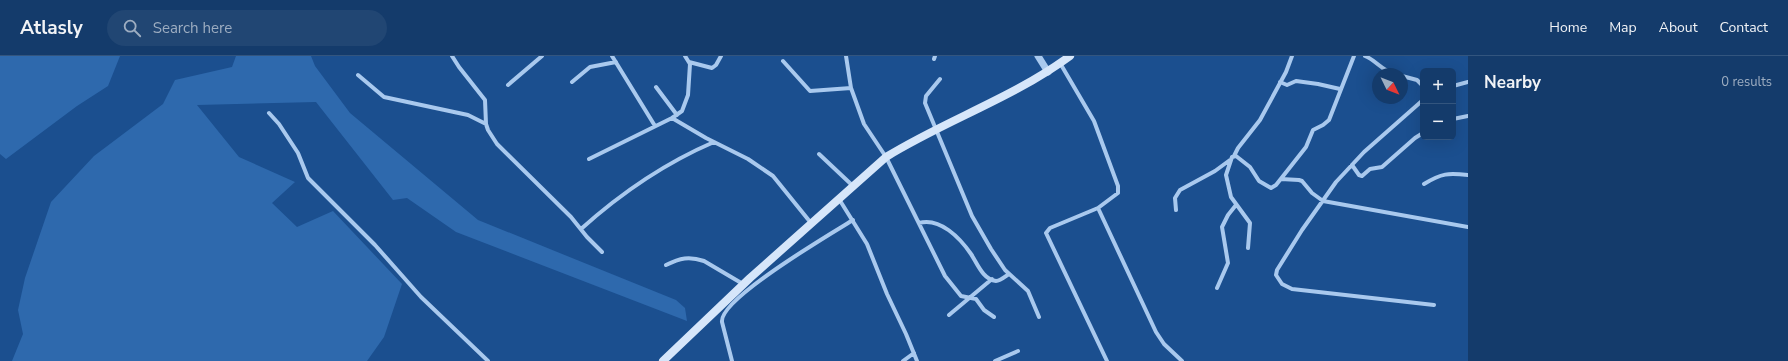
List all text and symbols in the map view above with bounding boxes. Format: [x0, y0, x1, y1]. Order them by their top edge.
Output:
search box [107, 10, 387, 46]
text: Atlasly [20, 15, 83, 41]
icon: search [121, 17, 143, 39]
text: Search here [153, 18, 232, 38]
text: Home [1549, 18, 1587, 37]
text: Map [1609, 18, 1637, 37]
text: About [1659, 18, 1698, 37]
text: Contact [1720, 18, 1768, 37]
north arrow [1372, 68, 1408, 104]
map controls [1420, 68, 1456, 140]
button: + [1420, 68, 1456, 104]
text: Nearby [1484, 71, 1541, 94]
text: 0 results [1721, 73, 1772, 91]
button: − [1420, 104, 1456, 140]

